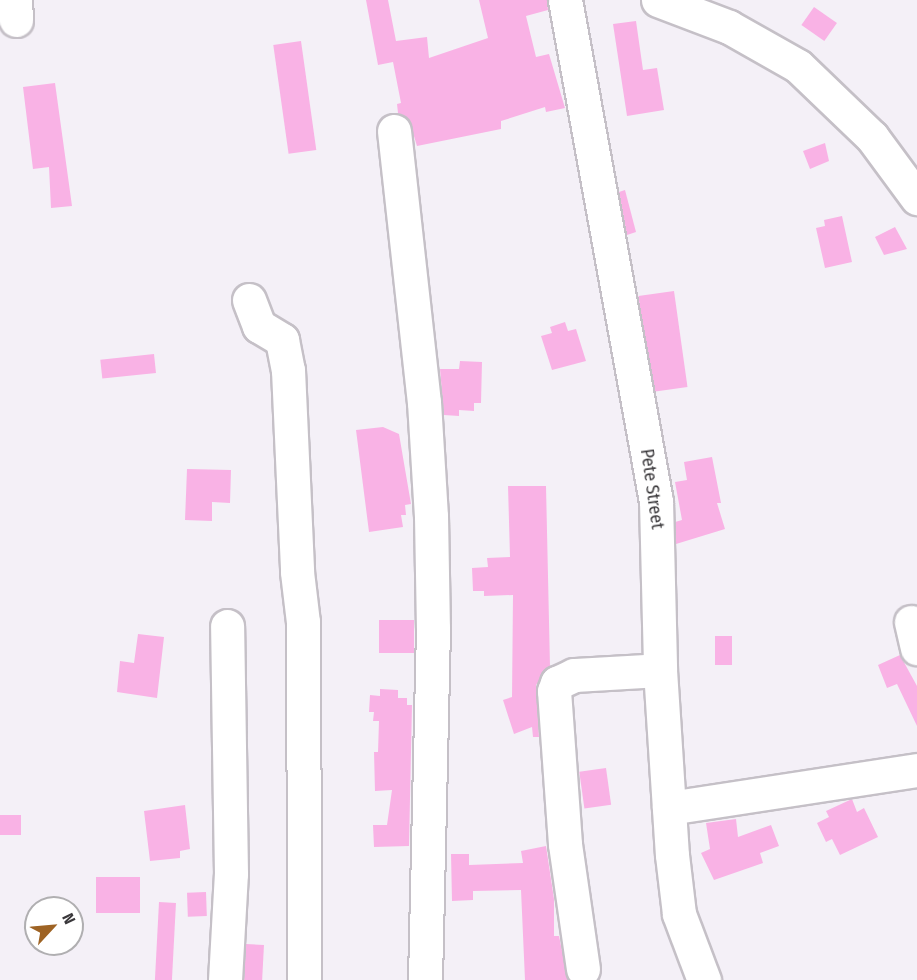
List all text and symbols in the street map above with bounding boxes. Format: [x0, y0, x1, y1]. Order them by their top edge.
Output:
street label: Pete Street [636, 448, 668, 530]
north arrow [24, 896, 84, 956]
text: N [58, 910, 79, 927]

